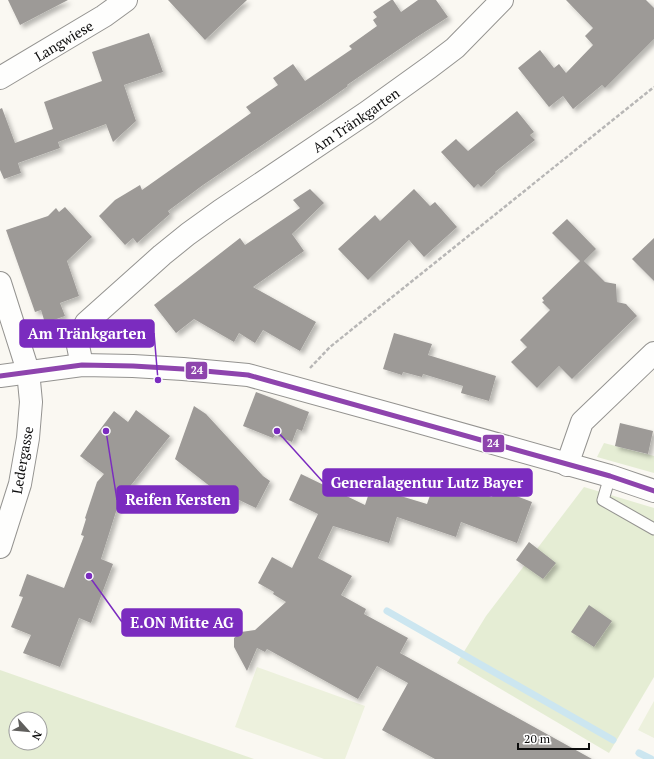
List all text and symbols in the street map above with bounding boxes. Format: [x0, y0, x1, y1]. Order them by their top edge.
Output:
street label: Langwiese [31, 15, 96, 65]
street label: Am Tränkgarten [308, 82, 403, 156]
callout: Am Tränkgarten [20, 320, 154, 347]
text: Am Tränkgarten [28, 323, 147, 343]
line badge: 24 [185, 361, 208, 380]
text: 24 [191, 363, 204, 377]
street label: Ledergasse [7, 425, 37, 495]
line badge: 24 [482, 434, 505, 453]
text: 24 [487, 436, 500, 450]
callout: Generalagentur Lutz Bayer [323, 469, 532, 496]
text: Generalagentur Lutz Bayer [331, 472, 524, 492]
callout: Reifen Kersten [117, 486, 238, 513]
text: Reifen Kersten [125, 489, 231, 509]
callout: E.ON Mitte AG [122, 609, 242, 636]
text: E.ON Mitte AG [130, 612, 234, 632]
north arrow [8, 711, 48, 751]
scale bar [518, 725, 589, 751]
text: N [28, 729, 45, 743]
text: 20 m [524, 731, 551, 746]

